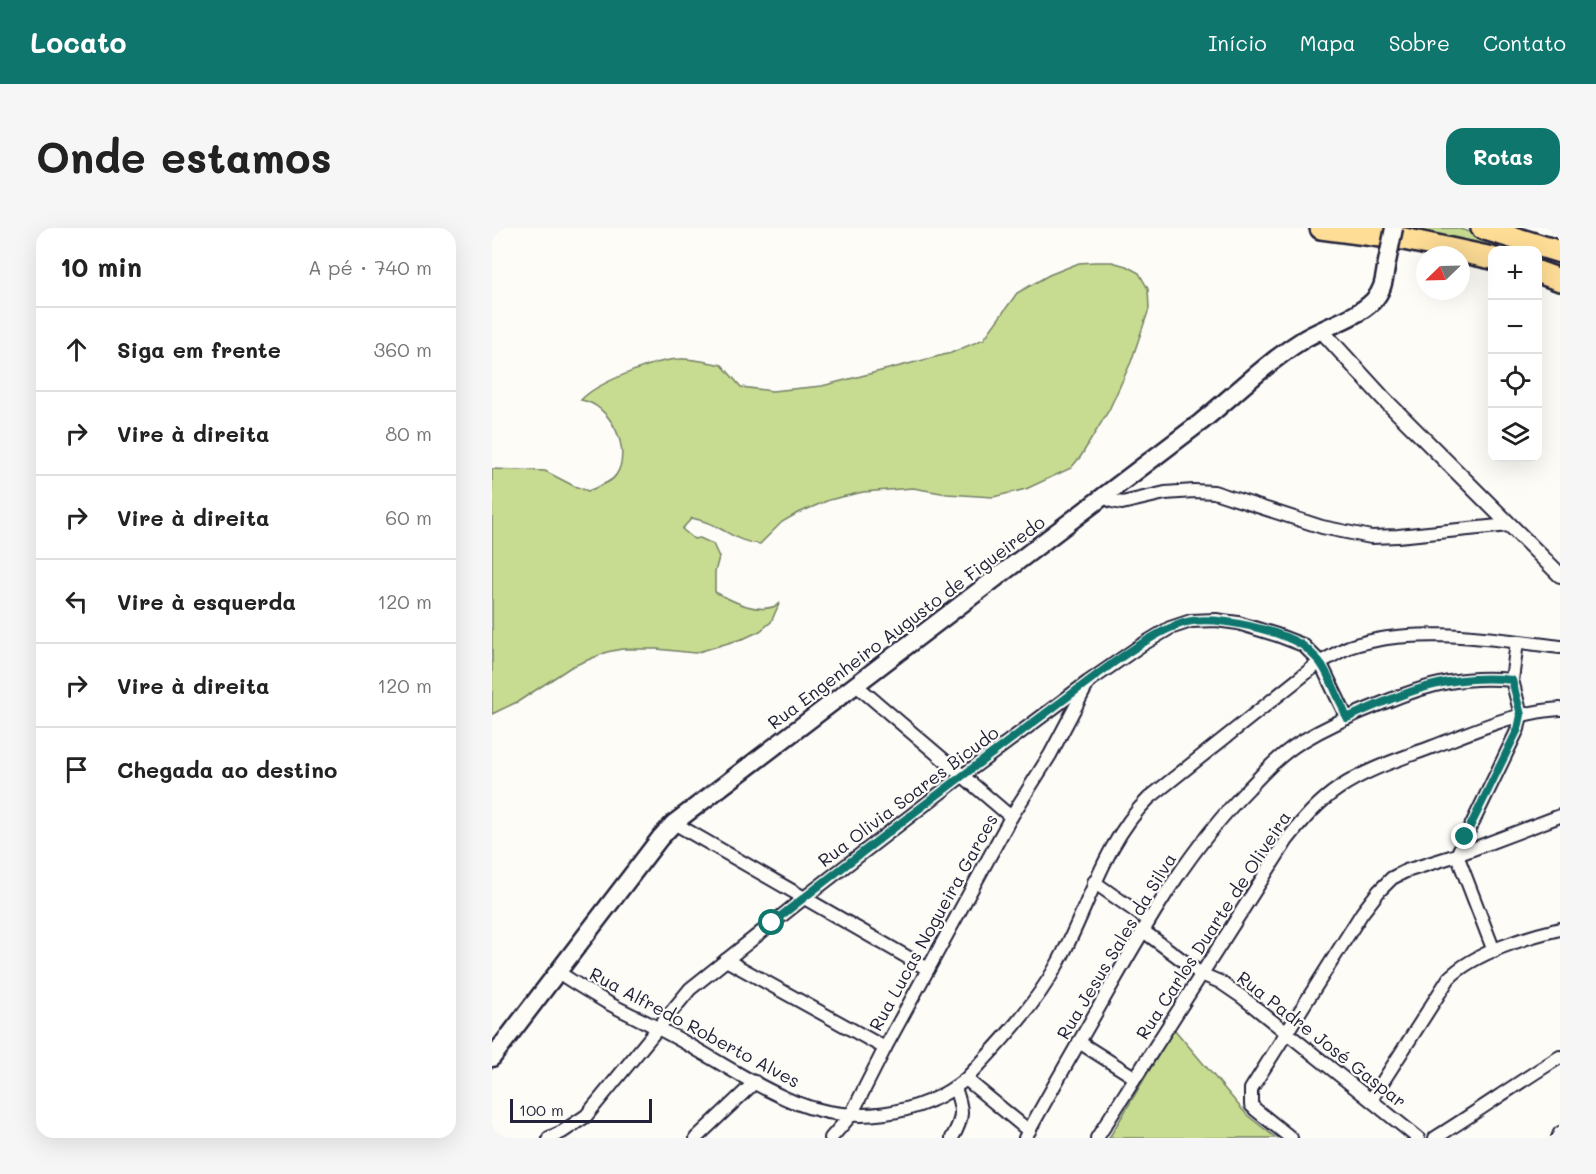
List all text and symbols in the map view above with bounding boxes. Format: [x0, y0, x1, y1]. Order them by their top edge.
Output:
text: Locato [30, 24, 127, 60]
text: Início [1208, 29, 1267, 56]
text: Mapa [1300, 29, 1356, 56]
text: Sobre [1389, 29, 1450, 56]
text: Contato [1483, 29, 1566, 56]
button: Rotas [1446, 128, 1560, 185]
text: Onde estamos [36, 129, 332, 184]
north arrow [1416, 246, 1470, 300]
map controls [1488, 246, 1542, 462]
button: + [1488, 246, 1542, 300]
text: 10 min [60, 250, 142, 284]
text: A pé · 740 m [308, 254, 432, 280]
button: − [1488, 300, 1542, 354]
icon: ahead [60, 333, 93, 366]
text: Siga em frente [117, 335, 281, 364]
text: 360 m [374, 336, 432, 362]
button: locate [1488, 354, 1542, 408]
button: layers [1488, 408, 1542, 462]
icon: right [60, 417, 93, 450]
text: Vire à direita [117, 419, 270, 448]
text: 80 m [385, 420, 432, 446]
icon: right [60, 501, 93, 534]
text: Vire à direita [117, 503, 270, 532]
text: 60 m [385, 504, 432, 530]
street label: Rua Engenheiro Augusto de Figueiredo [763, 510, 1050, 734]
icon: left [60, 585, 93, 618]
text: Vire à esquerda [117, 587, 296, 616]
text: 120 m [377, 588, 432, 614]
icon: right [60, 669, 93, 702]
text: Vire à direita [117, 671, 270, 700]
text: 120 m [377, 672, 432, 698]
street label: Rua Olivia Soares Bicudo [813, 720, 1004, 872]
icon: arrive [60, 753, 93, 786]
text: Chegada ao destino [117, 755, 337, 784]
street label: Rua Carlos Duarte de Oliveira [1130, 806, 1296, 1044]
street label: Rua Lucas Nogueira Garces [863, 809, 1003, 1035]
route end [1451, 823, 1477, 849]
street label: Rua Jesus Sales da Silva [1051, 848, 1181, 1044]
route start [758, 909, 784, 935]
street label: Rua Alfredo Roberto Alves [586, 961, 804, 1093]
street label: Rua Padre José Gaspar [1232, 965, 1412, 1113]
scale bar [510, 1096, 652, 1124]
text: 100 m [519, 1099, 564, 1120]

